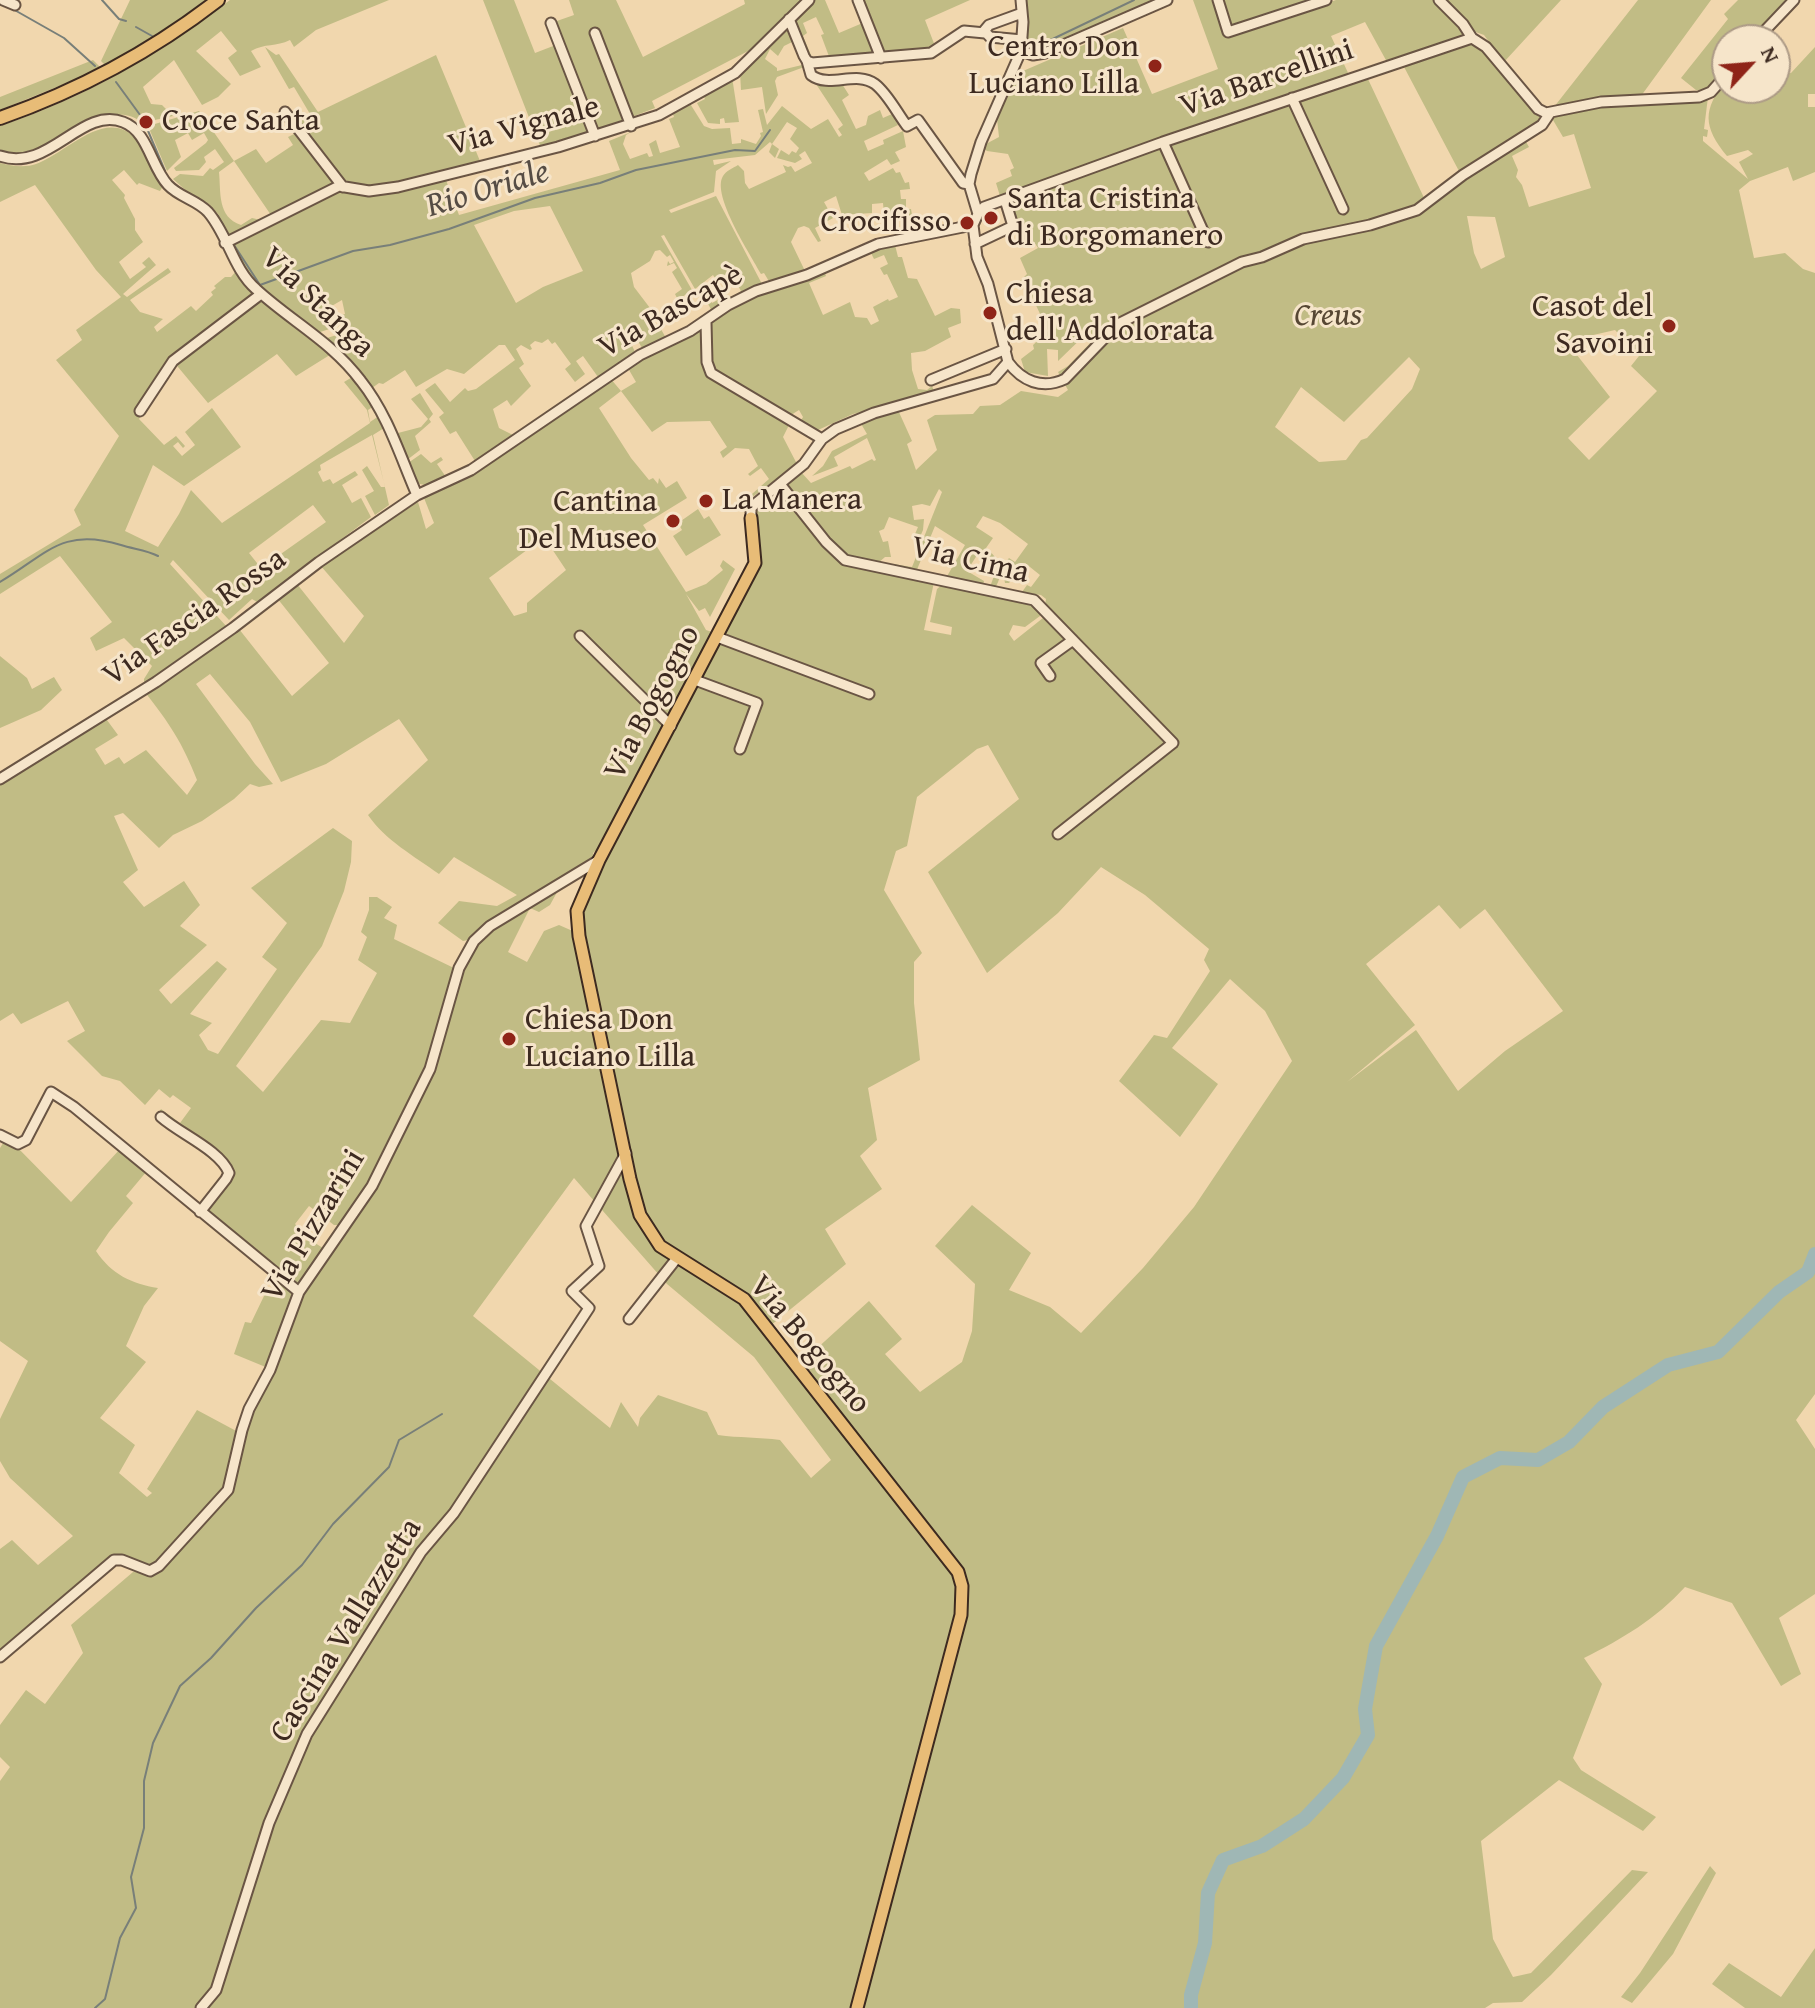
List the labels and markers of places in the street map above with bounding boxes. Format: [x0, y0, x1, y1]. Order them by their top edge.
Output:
place label: Centro Don Luciano Lilla [969, 29, 1139, 104]
marker: Centro Don Luciano Lilla [1146, 57, 1164, 75]
place label: Croce Santa [162, 103, 320, 141]
marker: Croce Santa [137, 113, 155, 131]
place label: Santa Cristina di Borgomanero [1007, 181, 1223, 256]
place label: Crocifisso [820, 204, 951, 242]
marker: Santa Cristina di Borgomanero [982, 209, 1000, 227]
marker: Crocifisso [958, 214, 976, 232]
place label: Chiesa dell'Addolorata [1006, 276, 1214, 351]
place label: Casot del Savoini [1532, 289, 1653, 364]
marker: Chiesa dell'Addolorata [981, 304, 999, 322]
marker: Casot del Savoini [1660, 317, 1678, 335]
place label: La Manera [722, 482, 862, 520]
place label: Cantina Del Museo [519, 484, 657, 559]
marker: La Manera [697, 492, 715, 510]
marker: Cantina Del Museo [664, 512, 682, 530]
place label: Chiesa Don Luciano Lilla [525, 1002, 695, 1077]
marker: Chiesa Don Luciano Lilla [500, 1030, 518, 1048]

